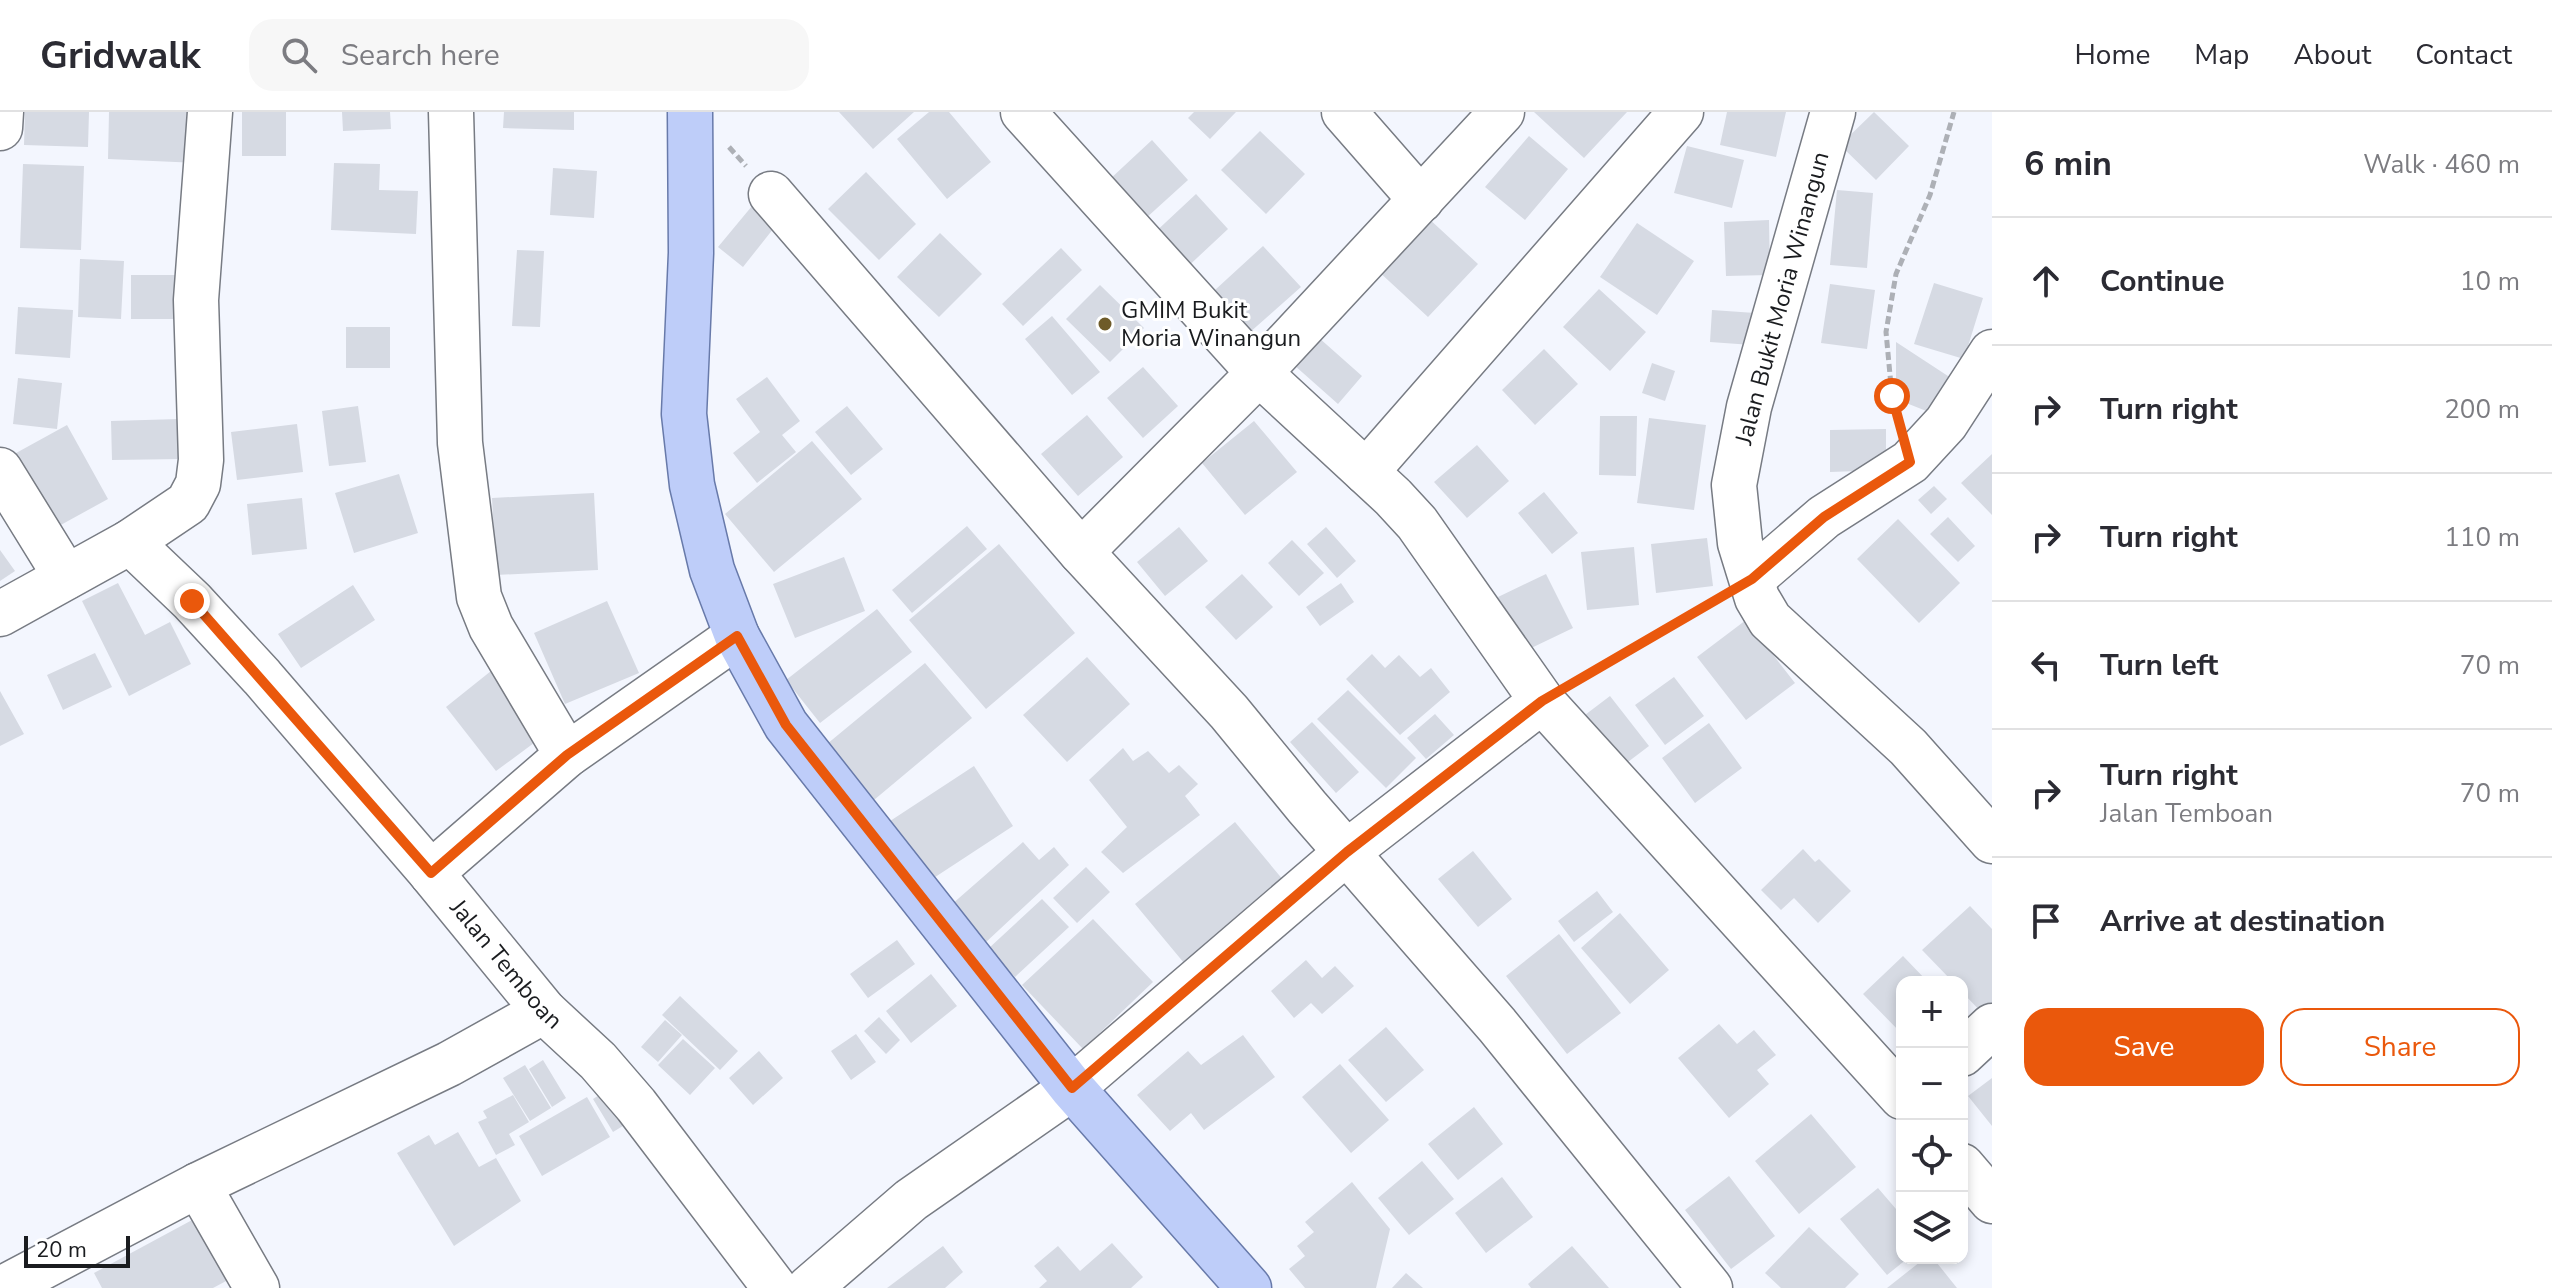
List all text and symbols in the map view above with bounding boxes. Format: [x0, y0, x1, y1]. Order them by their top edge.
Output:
search box [249, 19, 809, 91]
text: Gridwalk [40, 30, 201, 81]
icon: search [277, 33, 321, 77]
text: Search here [341, 35, 500, 76]
text: Home [2075, 36, 2150, 74]
text: Map [2194, 36, 2249, 74]
text: About [2293, 36, 2371, 74]
text: Contact [2415, 36, 2512, 74]
text: 6 min [2024, 141, 2112, 187]
text: Walk · 460 m [2363, 147, 2520, 182]
street label: Jalan Bukit Moria Winangun [1727, 148, 1837, 449]
icon: ahead [2024, 259, 2068, 303]
text: Continue [2100, 261, 2225, 302]
text: 10 m [2460, 264, 2520, 299]
place label: GMIM Bukit Moria Winangun [1121, 294, 1301, 354]
marker: GMIM Bukit Moria Winangun [1096, 315, 1114, 333]
route start [1874, 378, 1910, 414]
icon: right [2024, 387, 2068, 431]
text: Turn right [2100, 389, 2238, 430]
text: 200 m [2444, 392, 2520, 427]
icon: right [2024, 515, 2068, 559]
text: Turn right [2100, 517, 2238, 558]
text: 110 m [2444, 520, 2520, 555]
route end [174, 583, 210, 619]
icon: left [2024, 643, 2068, 687]
text: Turn left [2100, 645, 2218, 686]
text: 70 m [2460, 648, 2520, 683]
text: Turn right [2100, 755, 2238, 796]
icon: right [2024, 771, 2068, 815]
text: 70 m [2460, 776, 2520, 811]
text: Jalan Temboan [2100, 796, 2273, 831]
street label: Jalan Temboan [442, 892, 569, 1036]
icon: arrive [2024, 899, 2068, 943]
text: Arrive at destination [2100, 901, 2385, 942]
map controls [1896, 976, 1968, 1264]
button: + [1896, 976, 1968, 1048]
button: Save [2024, 1008, 2264, 1086]
button: Share [2280, 1008, 2520, 1086]
button: − [1896, 1048, 1968, 1120]
button: locate [1896, 1120, 1968, 1192]
button: layers [1896, 1192, 1968, 1264]
scale bar [24, 1232, 130, 1268]
text: 20 m [36, 1235, 87, 1265]

